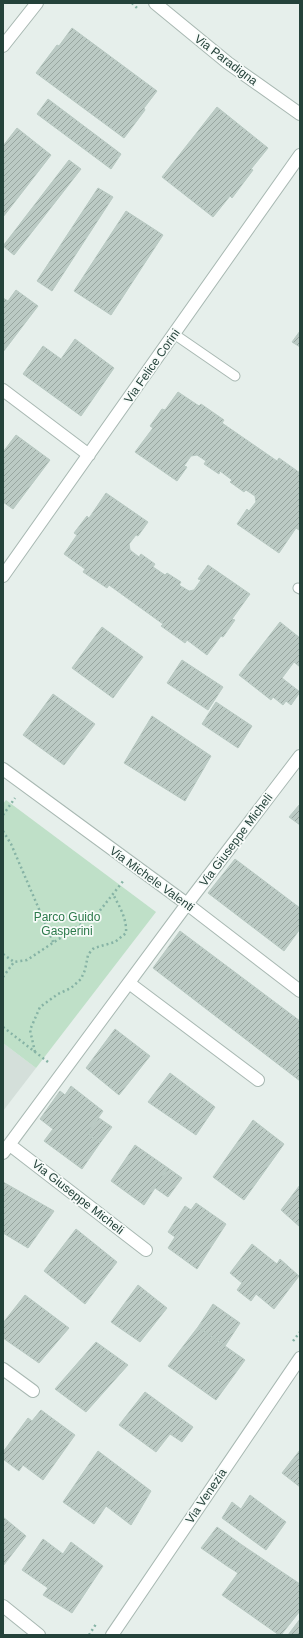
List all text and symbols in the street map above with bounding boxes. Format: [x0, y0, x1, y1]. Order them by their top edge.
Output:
street label: Via Paradigna [192, 32, 260, 88]
street label: Via Felice Corini [121, 326, 183, 406]
street label: Via Giuseppe Micheli [197, 791, 275, 889]
street label: Via Michele Valenti [107, 844, 197, 914]
park label: Parco Guido Gasperini [34, 910, 101, 938]
street label: Via Giuseppe Micheli [29, 1157, 127, 1237]
street label: Via Venezia [183, 1466, 230, 1526]

